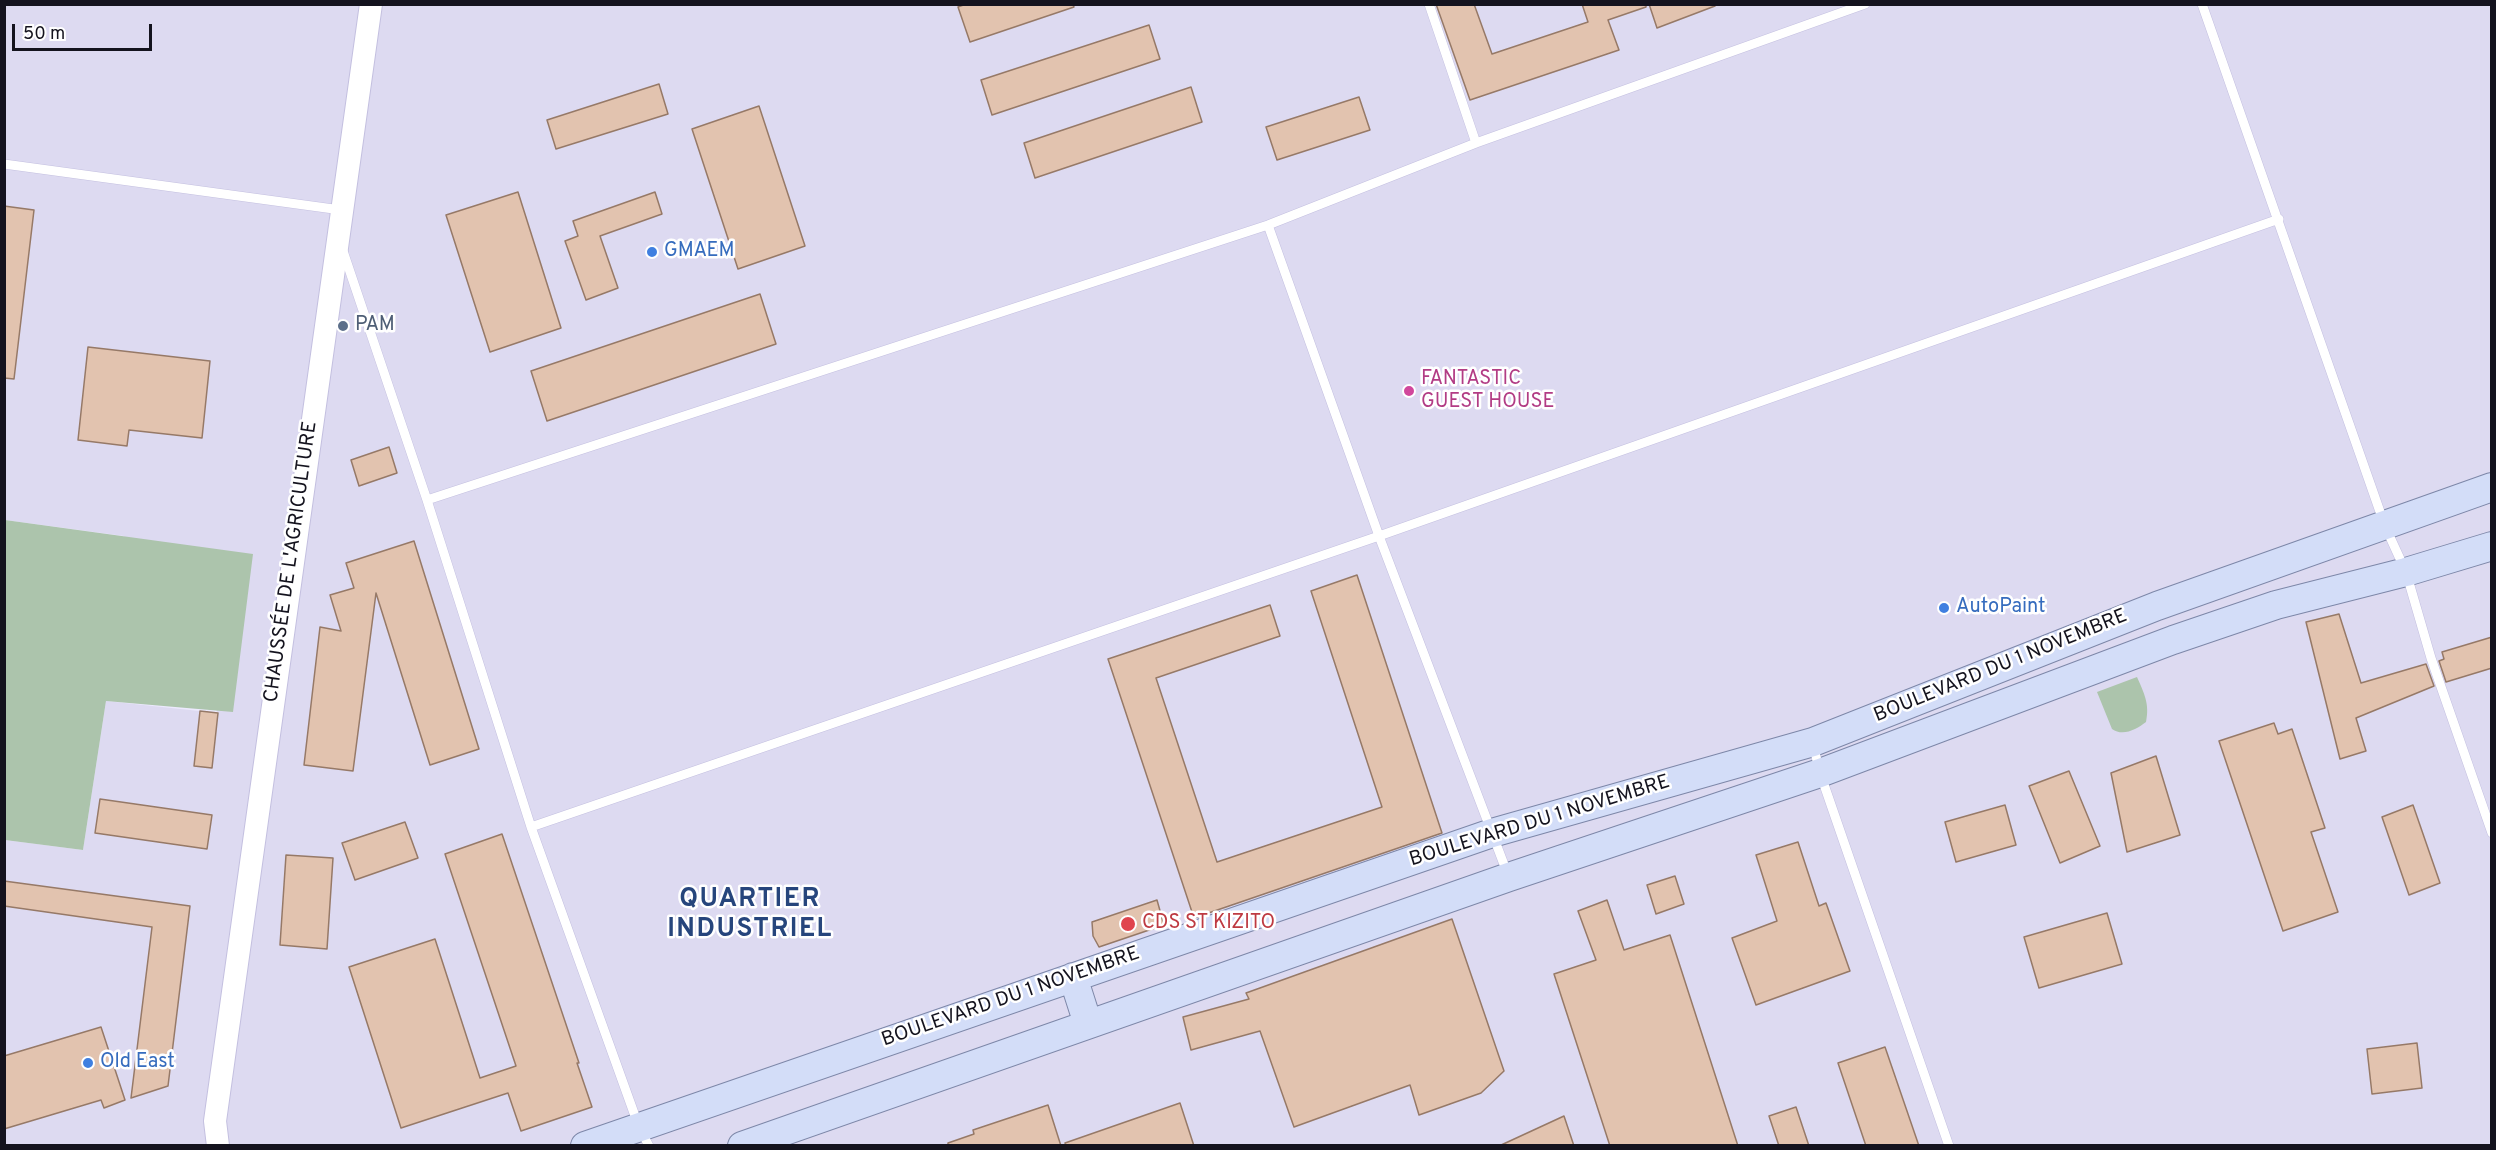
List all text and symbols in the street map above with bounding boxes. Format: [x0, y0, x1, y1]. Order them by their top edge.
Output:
scale bar [15, 12, 154, 50]
text: 50 m [23, 23, 65, 46]
place label: GMAEM [664, 240, 735, 264]
marker: GMAEM [645, 245, 659, 259]
place label: PAM [355, 314, 395, 338]
marker: PAM [336, 319, 350, 333]
place label: FANTASTIC GUEST HOUSE [1421, 368, 1555, 415]
marker: FANTASTIC GUEST HOUSE [1402, 384, 1416, 398]
street label: CHAUSSÉE DE L'AGRICULTURE [260, 420, 324, 704]
place label: AutoPaint [1956, 596, 2046, 620]
marker: AutoPaint [1937, 601, 1951, 615]
street label: BOULEVARD DU 1 NOVEMBRE [1871, 605, 2131, 729]
street label: BOULEVARD DU 1 NOVEMBRE [1407, 771, 1673, 873]
district label: QUARTIER INDUSTRIEL [667, 885, 833, 946]
place label: CDS ST KIZITO [1142, 912, 1275, 936]
marker: CDS ST KIZITO [1119, 915, 1137, 933]
street label: BOULEVARD DU 1 NOVEMBRE [879, 943, 1143, 1053]
place label: Old East [100, 1051, 175, 1075]
marker: Old East [81, 1056, 95, 1070]

